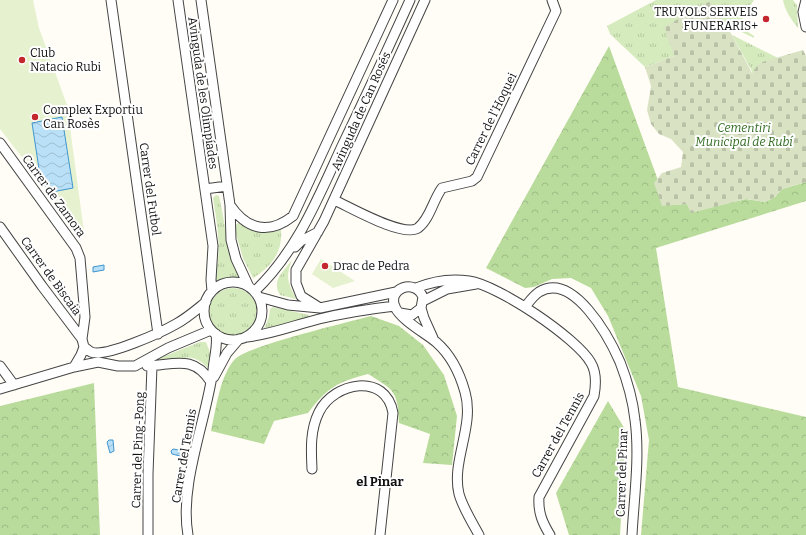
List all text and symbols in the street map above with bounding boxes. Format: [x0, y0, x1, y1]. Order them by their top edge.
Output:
place label: TRUYOLS SERVEIS FUNERARIS+ [654, 5, 758, 33]
marker: TRUYOLS SERVEIS FUNERARIS+ [761, 14, 771, 24]
street label: Avinguda de les Olimpíades [185, 16, 221, 170]
place label: Club Natacio Rubi [30, 46, 102, 74]
street label: Avinguda de Can Rosés [329, 49, 394, 172]
marker: Club Natacio Rubi [17, 55, 27, 65]
street label: Carrer de l'Hoquei [462, 70, 520, 168]
place label: Complex Exportiu Can Rosès [43, 103, 143, 131]
marker: Complex Exportiu Can Rosès [30, 112, 40, 122]
park label: Cementiri Municipal de Rubí [695, 121, 794, 149]
street label: Carrer del Futbol [137, 142, 164, 237]
street label: Carrer de Zamora [19, 152, 89, 240]
street label: Carrer de Biscaia [18, 234, 85, 318]
place label: Drac de Pedra [333, 259, 410, 273]
marker: Drac de Pedra [320, 261, 330, 271]
street label: Carrer del Tennis [529, 390, 587, 480]
street label: Carrer del Ping-Pong [129, 391, 147, 509]
street label: Carrer del Tennis [169, 407, 199, 504]
street label: Carrer del Pinar [613, 428, 631, 517]
district label: el Pinar [356, 474, 404, 489]

